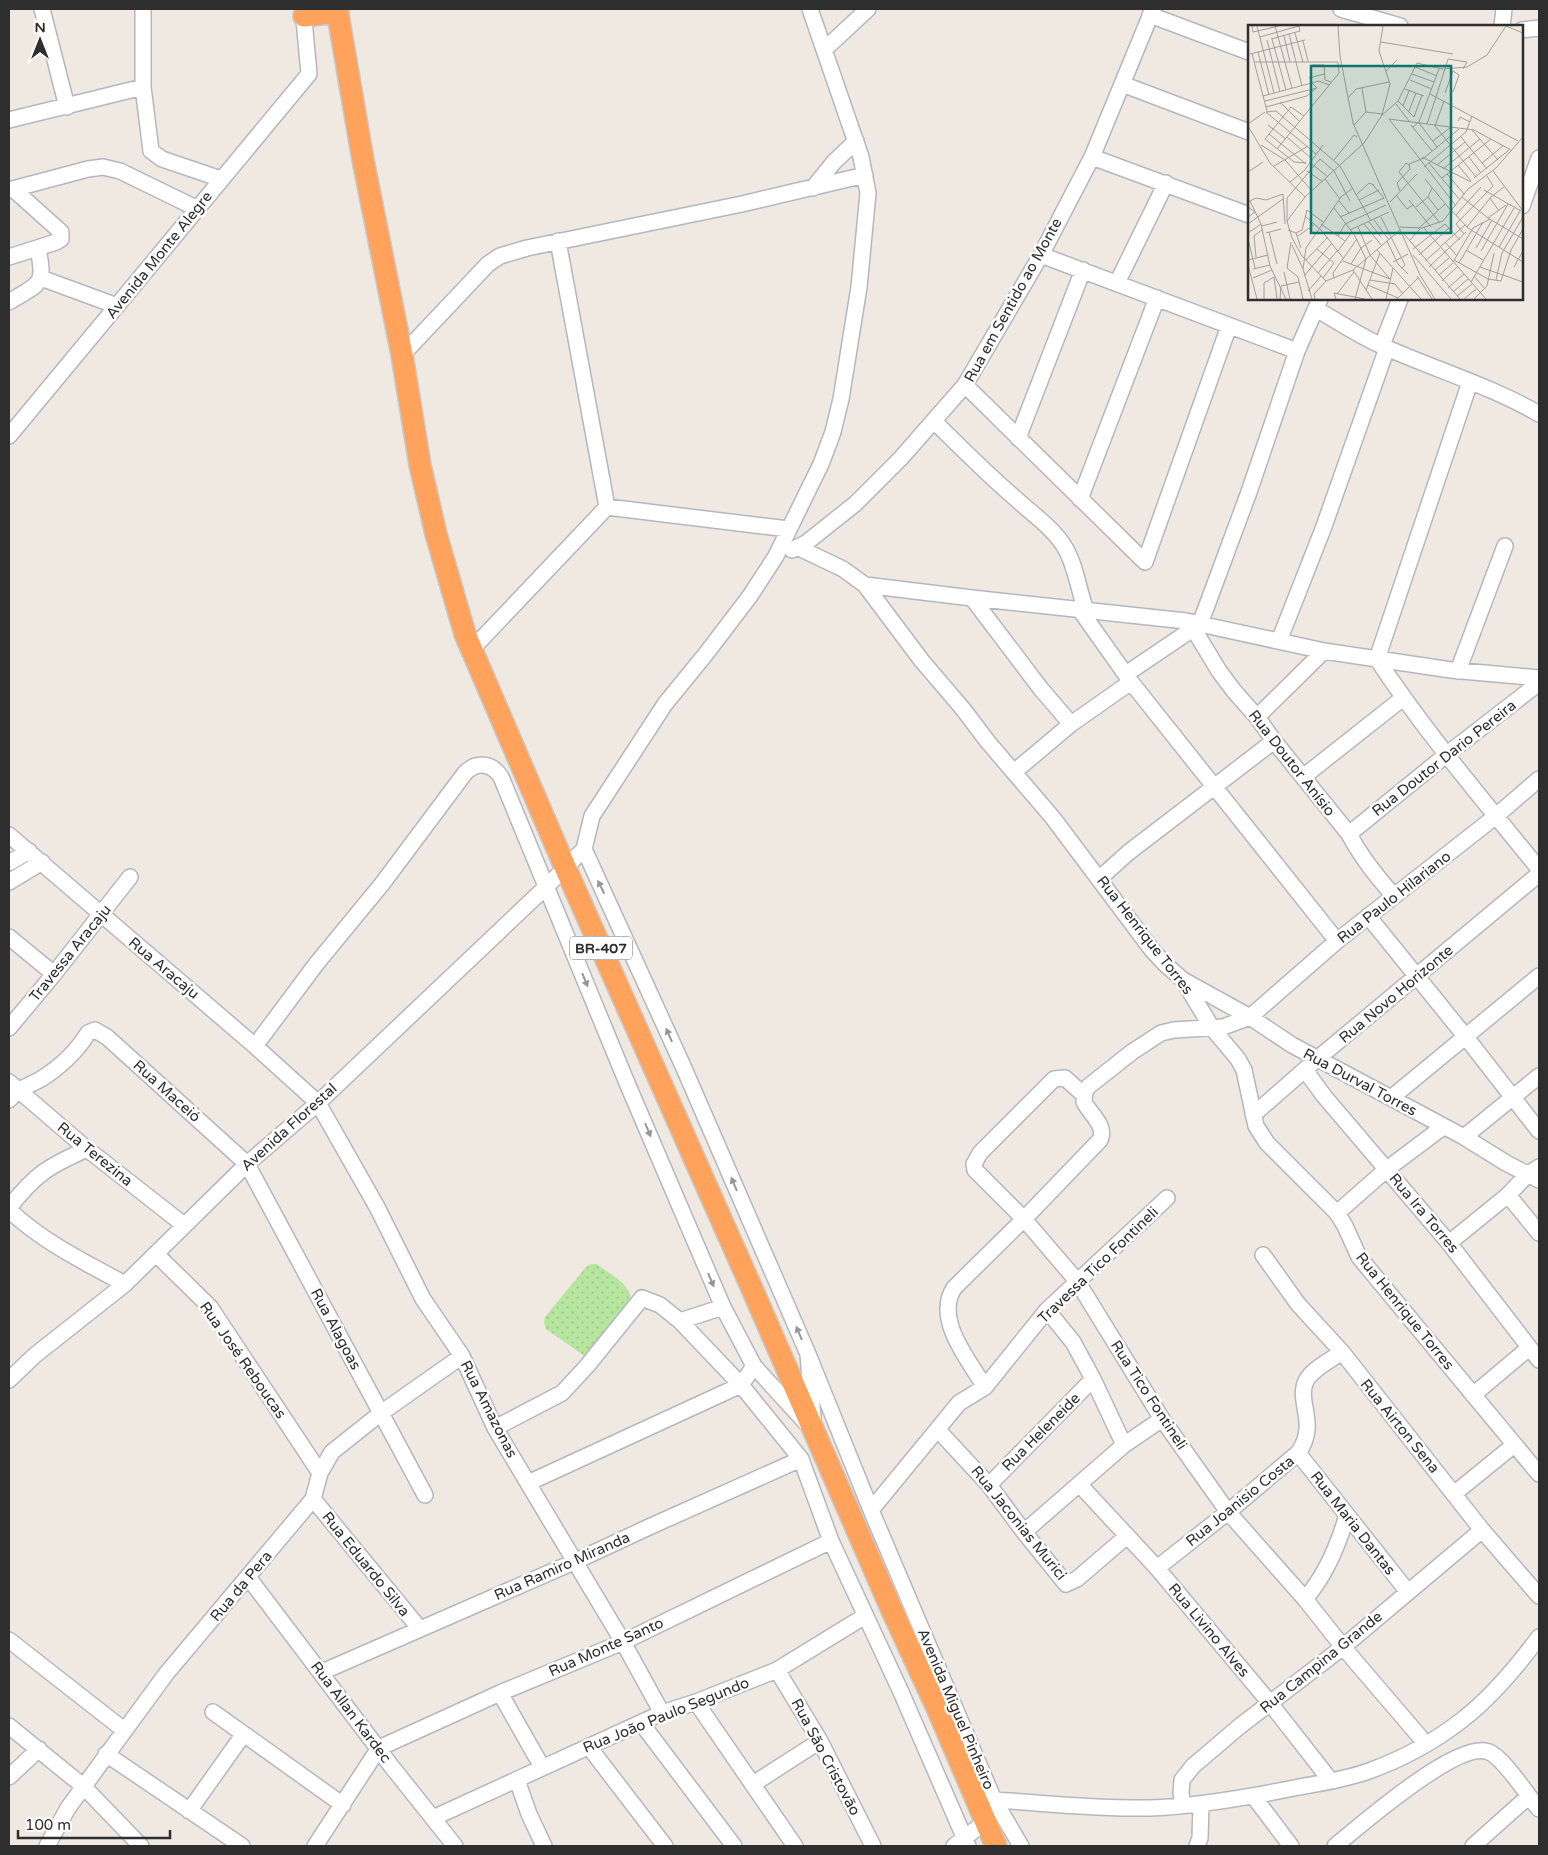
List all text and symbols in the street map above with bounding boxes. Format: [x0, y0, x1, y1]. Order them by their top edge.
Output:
north arrow [15, 15, 65, 65]
text: N [34, 19, 46, 36]
inset map [1248, 25, 1523, 300]
street label: Avenida Monte Alegre [102, 188, 216, 322]
street label: Rua em Sentido ao Monte [960, 215, 1066, 385]
street label: Rua Doutor Dario Pereira [1368, 696, 1520, 820]
street label: Rua Doutor Anísio [1245, 706, 1339, 820]
street label: Rua Paulo Hilariano [1334, 847, 1454, 947]
street label: Rua Henrique Torres [1093, 872, 1197, 998]
one-way arrow [597, 880, 605, 894]
street label: Travessa Aracaju [25, 901, 115, 1005]
street label: Rua Aracaju [125, 933, 203, 1003]
road number: BR-407 [570, 936, 632, 960]
street label: Rua Novo Horizonte [1335, 941, 1457, 1047]
one-way arrow [582, 973, 590, 987]
one-way arrow [664, 1028, 672, 1042]
street label: Rua Durval Torres [1300, 1044, 1420, 1120]
street label: Rua Maceió [130, 1056, 204, 1126]
street label: Avenida Florestal [237, 1079, 341, 1175]
street label: Rua Terezina [54, 1118, 136, 1190]
one-way arrow [644, 1123, 652, 1137]
street label: Rua Ira Torres [1385, 1169, 1463, 1257]
one-way arrow [729, 1177, 737, 1191]
street label: Travessa Tico Fontineli [1034, 1203, 1162, 1327]
street label: Rua Henrique Torres [1352, 1249, 1458, 1373]
one-way arrow [708, 1273, 716, 1287]
street label: Rua Alagoas [307, 1285, 365, 1373]
street label: Rua José Reboucas [196, 1298, 290, 1422]
one-way arrow [794, 1326, 802, 1340]
street label: Rua Tico Fontineli [1107, 1337, 1191, 1453]
street label: Rua Amazonas [457, 1357, 521, 1461]
street label: Rua Airton Sena [1357, 1375, 1443, 1477]
street label: Rua Heleneide [998, 1389, 1084, 1475]
street label: Rua Joanisio Costa [1182, 1452, 1298, 1550]
street label: Rua Jaconias Murici [967, 1462, 1071, 1584]
street label: Rua Maria Dantas [1307, 1468, 1399, 1578]
street label: Rua Eduardo Silva [318, 1508, 414, 1620]
street label: Rua Ramiro Miranda [491, 1528, 633, 1604]
street label: Rua da Pera [206, 1547, 276, 1625]
street label: Rua Livino Alves [1165, 1580, 1253, 1680]
street label: Rua Campina Grande [1256, 1607, 1386, 1717]
street label: Rua Monte Santo [546, 1614, 666, 1680]
street label: Avenida Miguel Pinheiro [914, 1626, 998, 1792]
street label: Rua Allan Kardec [307, 1658, 395, 1766]
street label: Rua João Paulo Segundo [580, 1673, 752, 1757]
street label: Rua São Cristovão [788, 1695, 864, 1819]
scale bar [18, 1808, 170, 1840]
text: 100 m [25, 1816, 71, 1834]

